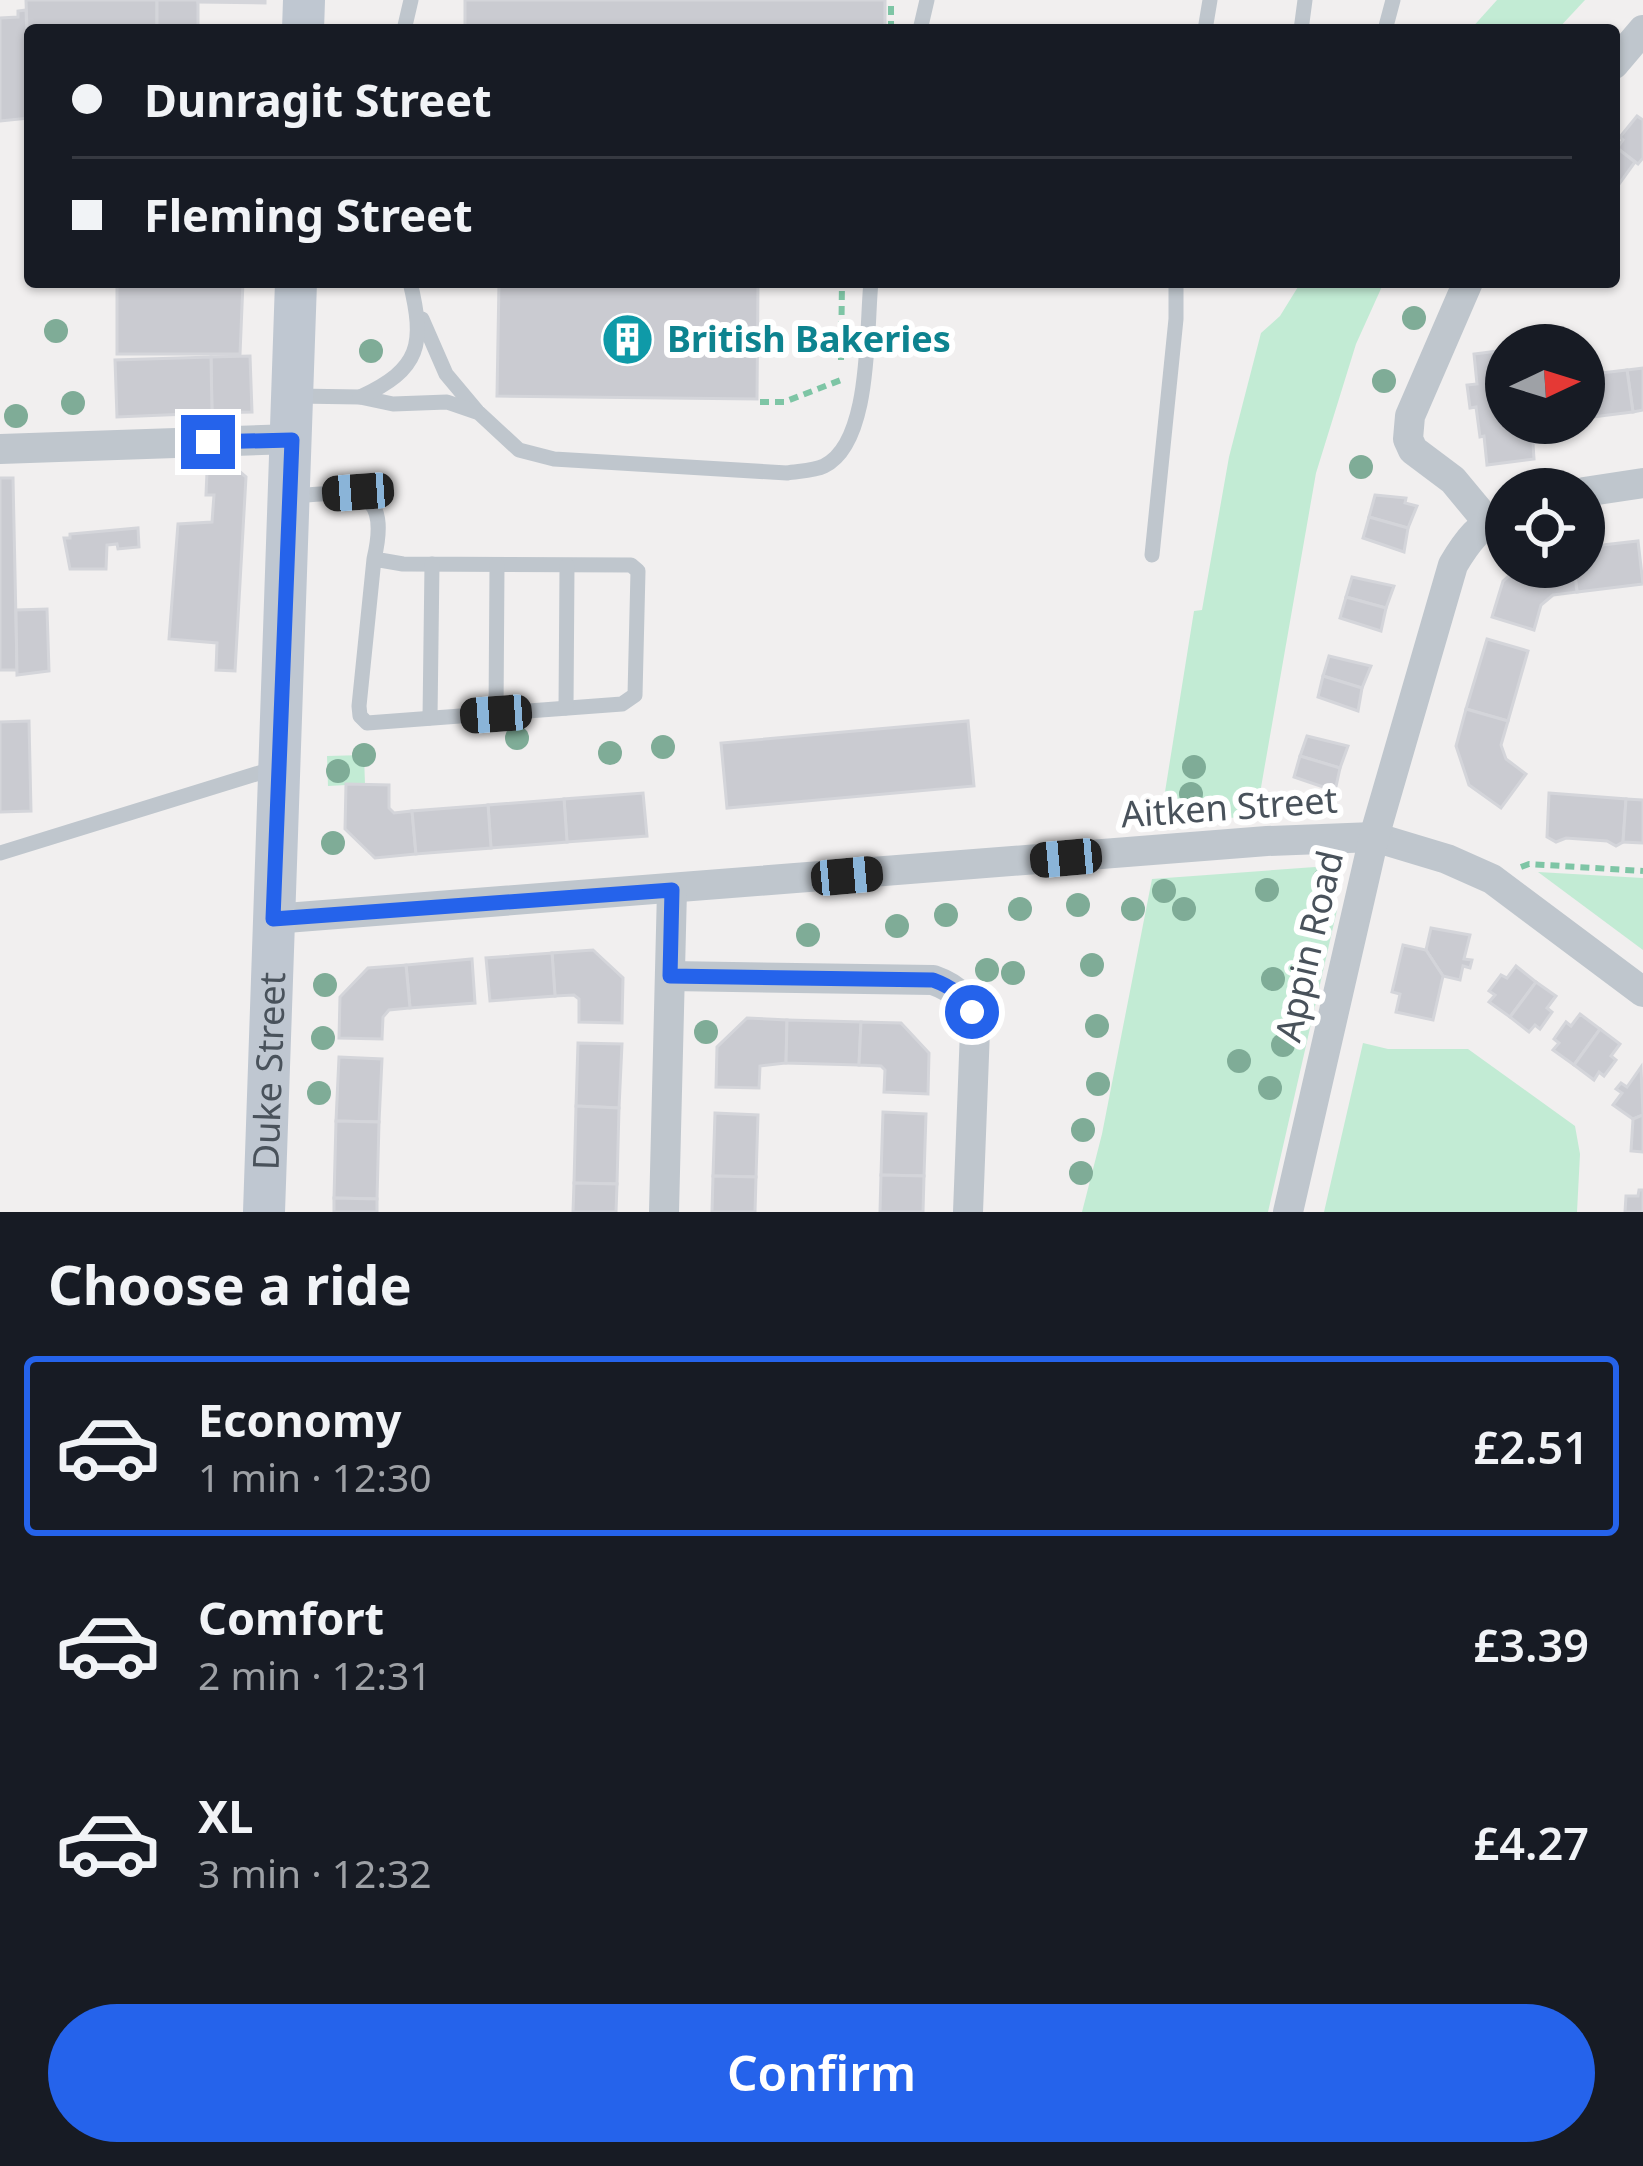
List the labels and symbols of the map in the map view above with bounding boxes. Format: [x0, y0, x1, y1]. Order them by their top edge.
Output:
building icon: British Bakeries [600, 311, 656, 367]
place label: British Bakeries [667, 314, 951, 363]
north arrow [1485, 324, 1605, 444]
route end [181, 415, 235, 469]
car [321, 472, 395, 512]
car [459, 694, 533, 734]
street label: Aitken Street [1119, 774, 1339, 839]
car [1029, 837, 1103, 879]
street label: Appin Road [1263, 846, 1354, 1046]
car [810, 855, 884, 897]
street label: Duke Street [240, 971, 296, 1171]
route start [945, 985, 999, 1039]

